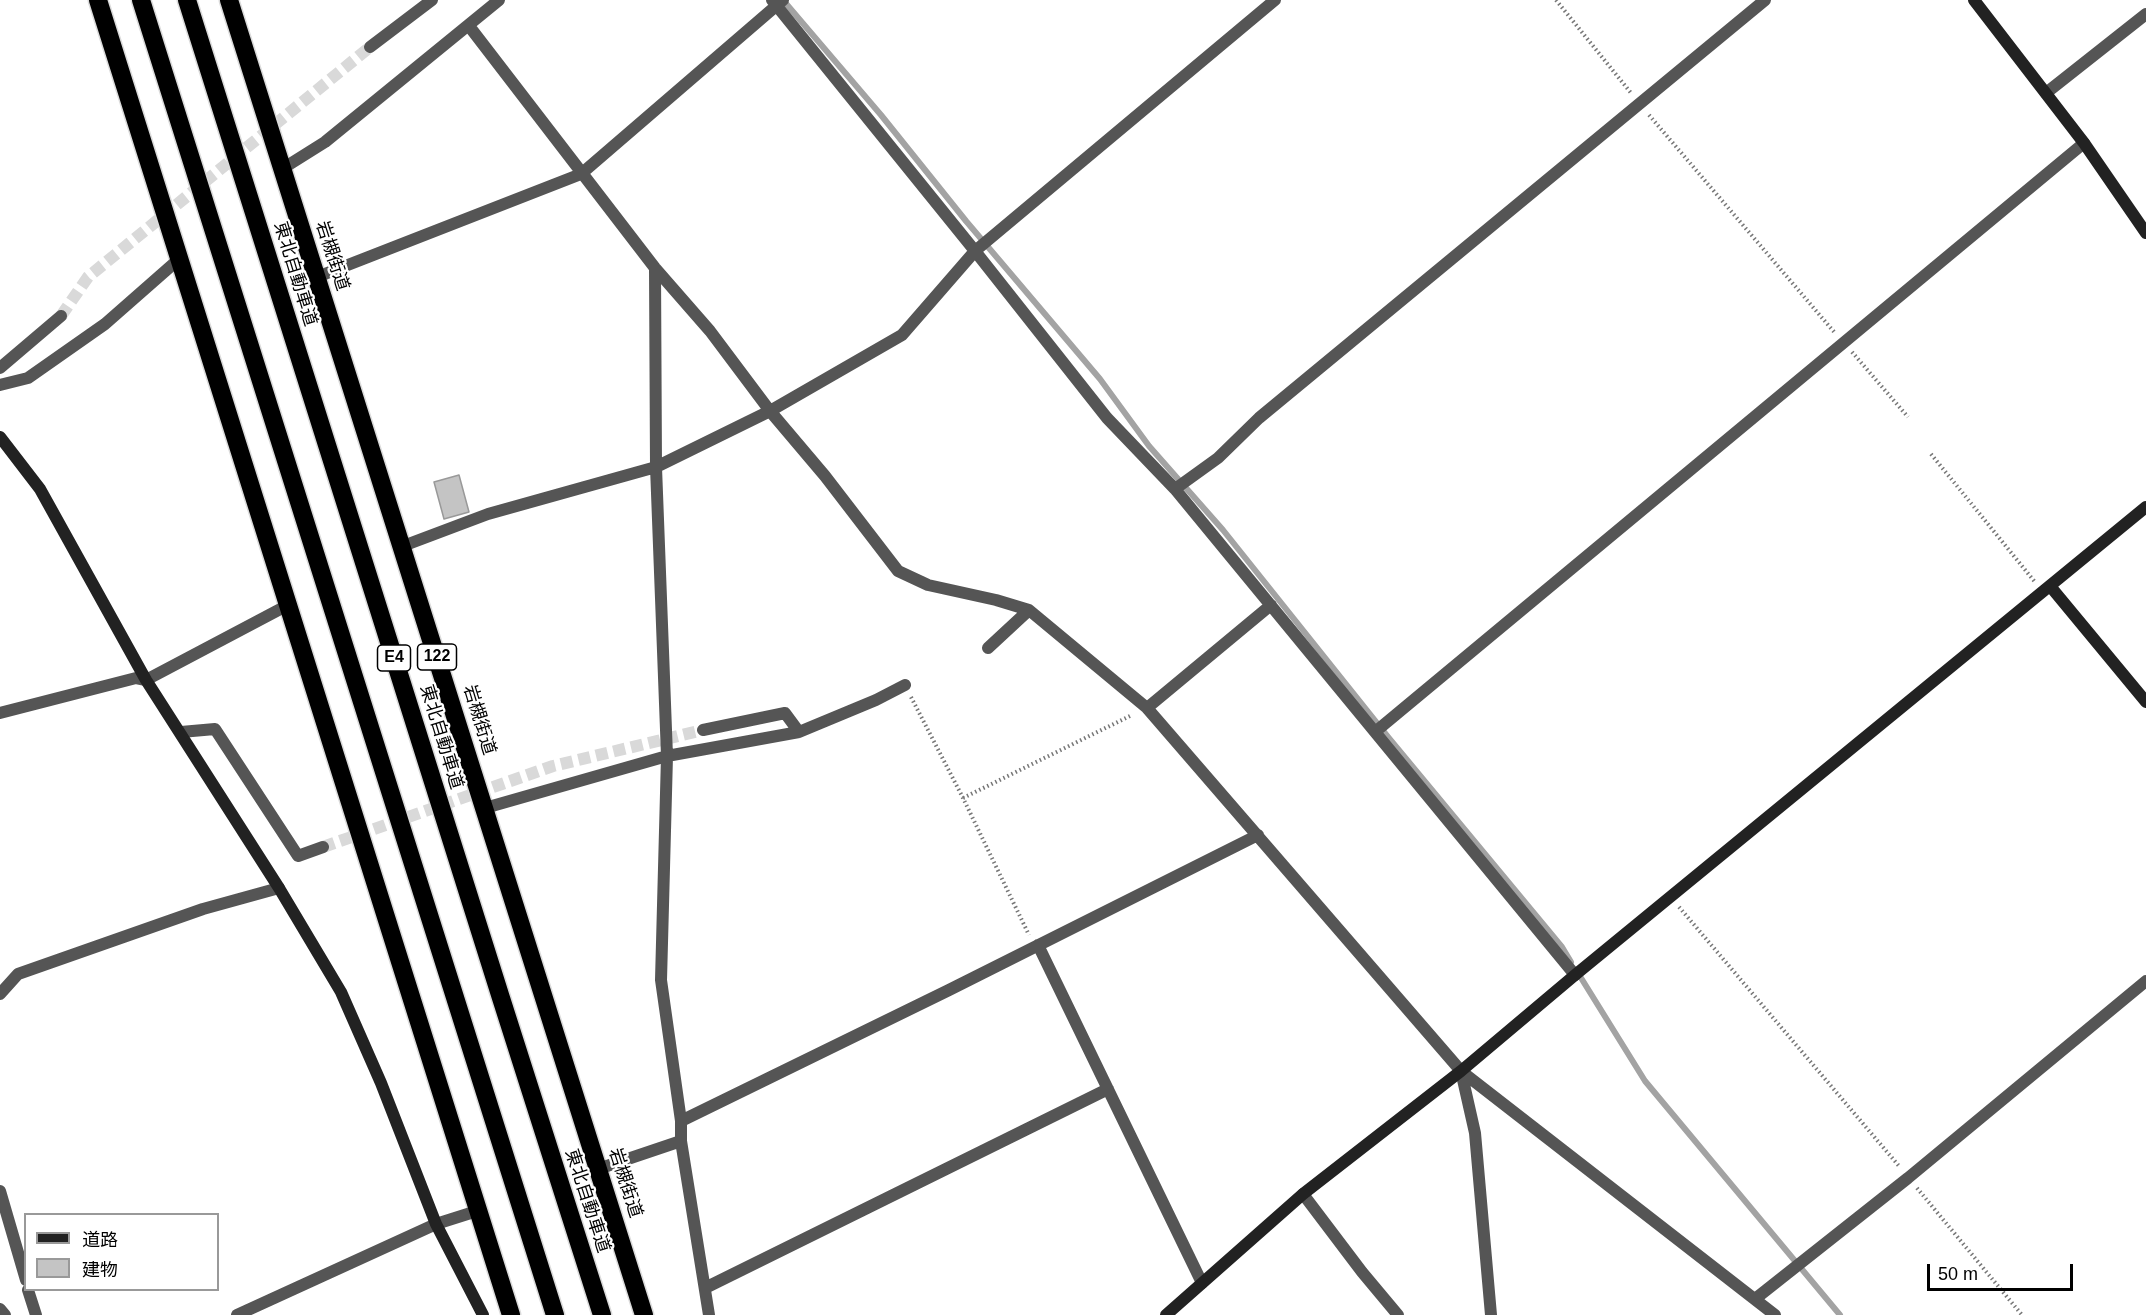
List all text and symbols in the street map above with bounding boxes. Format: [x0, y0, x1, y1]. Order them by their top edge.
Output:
street label: 岩槻街道 [311, 218, 353, 294]
street label: 東北自動車道 [269, 219, 321, 329]
road number: 122 [418, 644, 456, 670]
road number: E4 [378, 645, 410, 671]
street label: 東北自動車道 [415, 682, 467, 792]
street label: 岩槻街道 [458, 682, 500, 758]
street label: 岩槻街道 [604, 1145, 646, 1221]
street label: 東北自動車道 [560, 1146, 614, 1256]
legend [24, 1213, 219, 1291]
text: 道路 [82, 1230, 118, 1250]
scale bar [1930, 1252, 2076, 1290]
text: 建物 [82, 1260, 118, 1280]
text: 50 m [1938, 1264, 1978, 1284]

